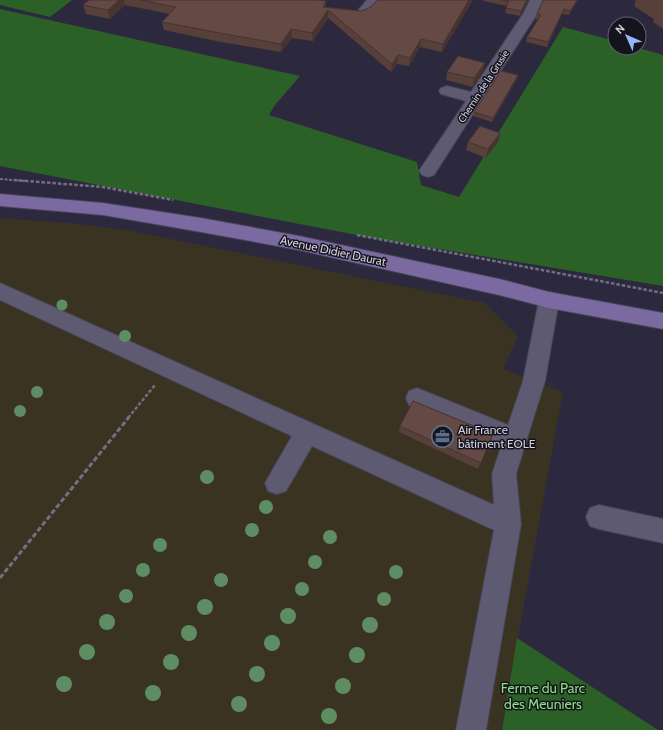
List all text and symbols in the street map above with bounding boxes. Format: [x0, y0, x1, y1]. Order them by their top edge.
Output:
north arrow [607, 16, 647, 56]
text: N [612, 21, 628, 37]
street label: Chemin de la Grusie [455, 47, 512, 125]
street label: Avenue Didier Daurat [279, 232, 387, 269]
place label: Air France bâtiment EOLE [458, 422, 536, 451]
office icon: Air France bâtiment EOLE [429, 424, 455, 450]
park label: Ferme du Parc des Meuniers [501, 679, 585, 713]

